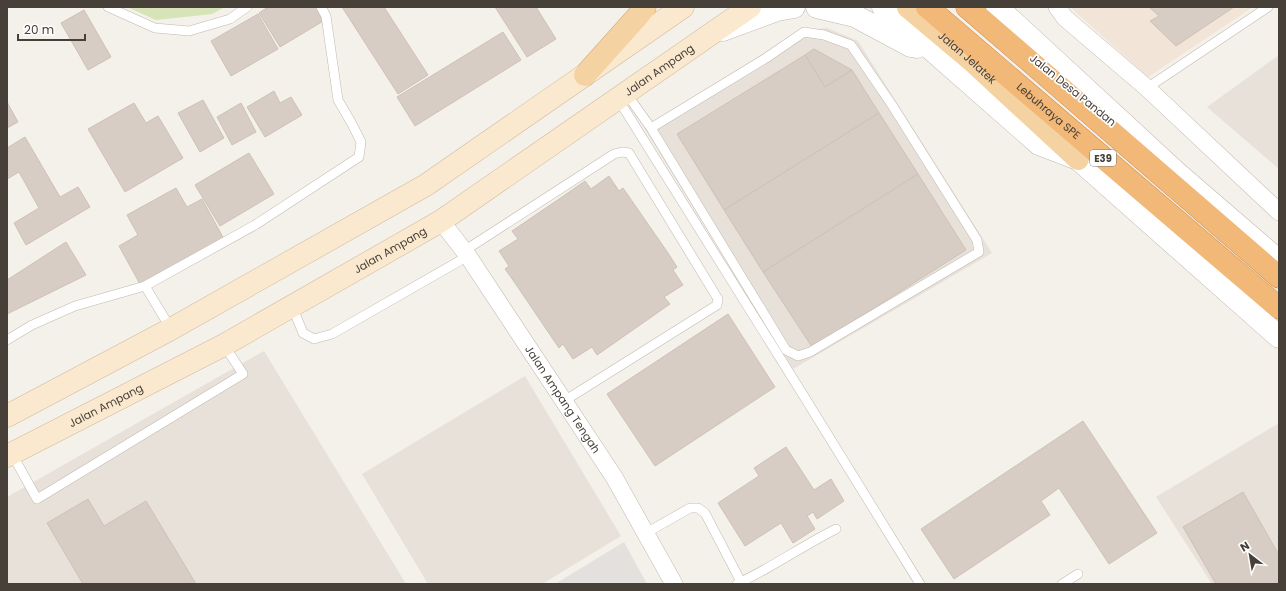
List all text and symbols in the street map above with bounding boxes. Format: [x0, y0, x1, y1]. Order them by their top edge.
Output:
scale bar [18, 16, 85, 42]
text: 20 m [24, 21, 54, 38]
street label: Jalan Jelatek [935, 28, 1000, 88]
street label: Jalan Ampang [621, 40, 697, 100]
street label: Jalan Desa Pandan [1026, 50, 1120, 130]
street label: Lebuhraya SPE [1013, 79, 1084, 143]
road number: E39 [1090, 150, 1116, 166]
street label: Jalan Ampang [351, 223, 429, 277]
street label: Jalan Ampang Tengah [521, 342, 604, 456]
street label: Jalan Ampang [66, 380, 146, 431]
north arrow [1230, 535, 1270, 575]
text: N [1237, 537, 1253, 555]

